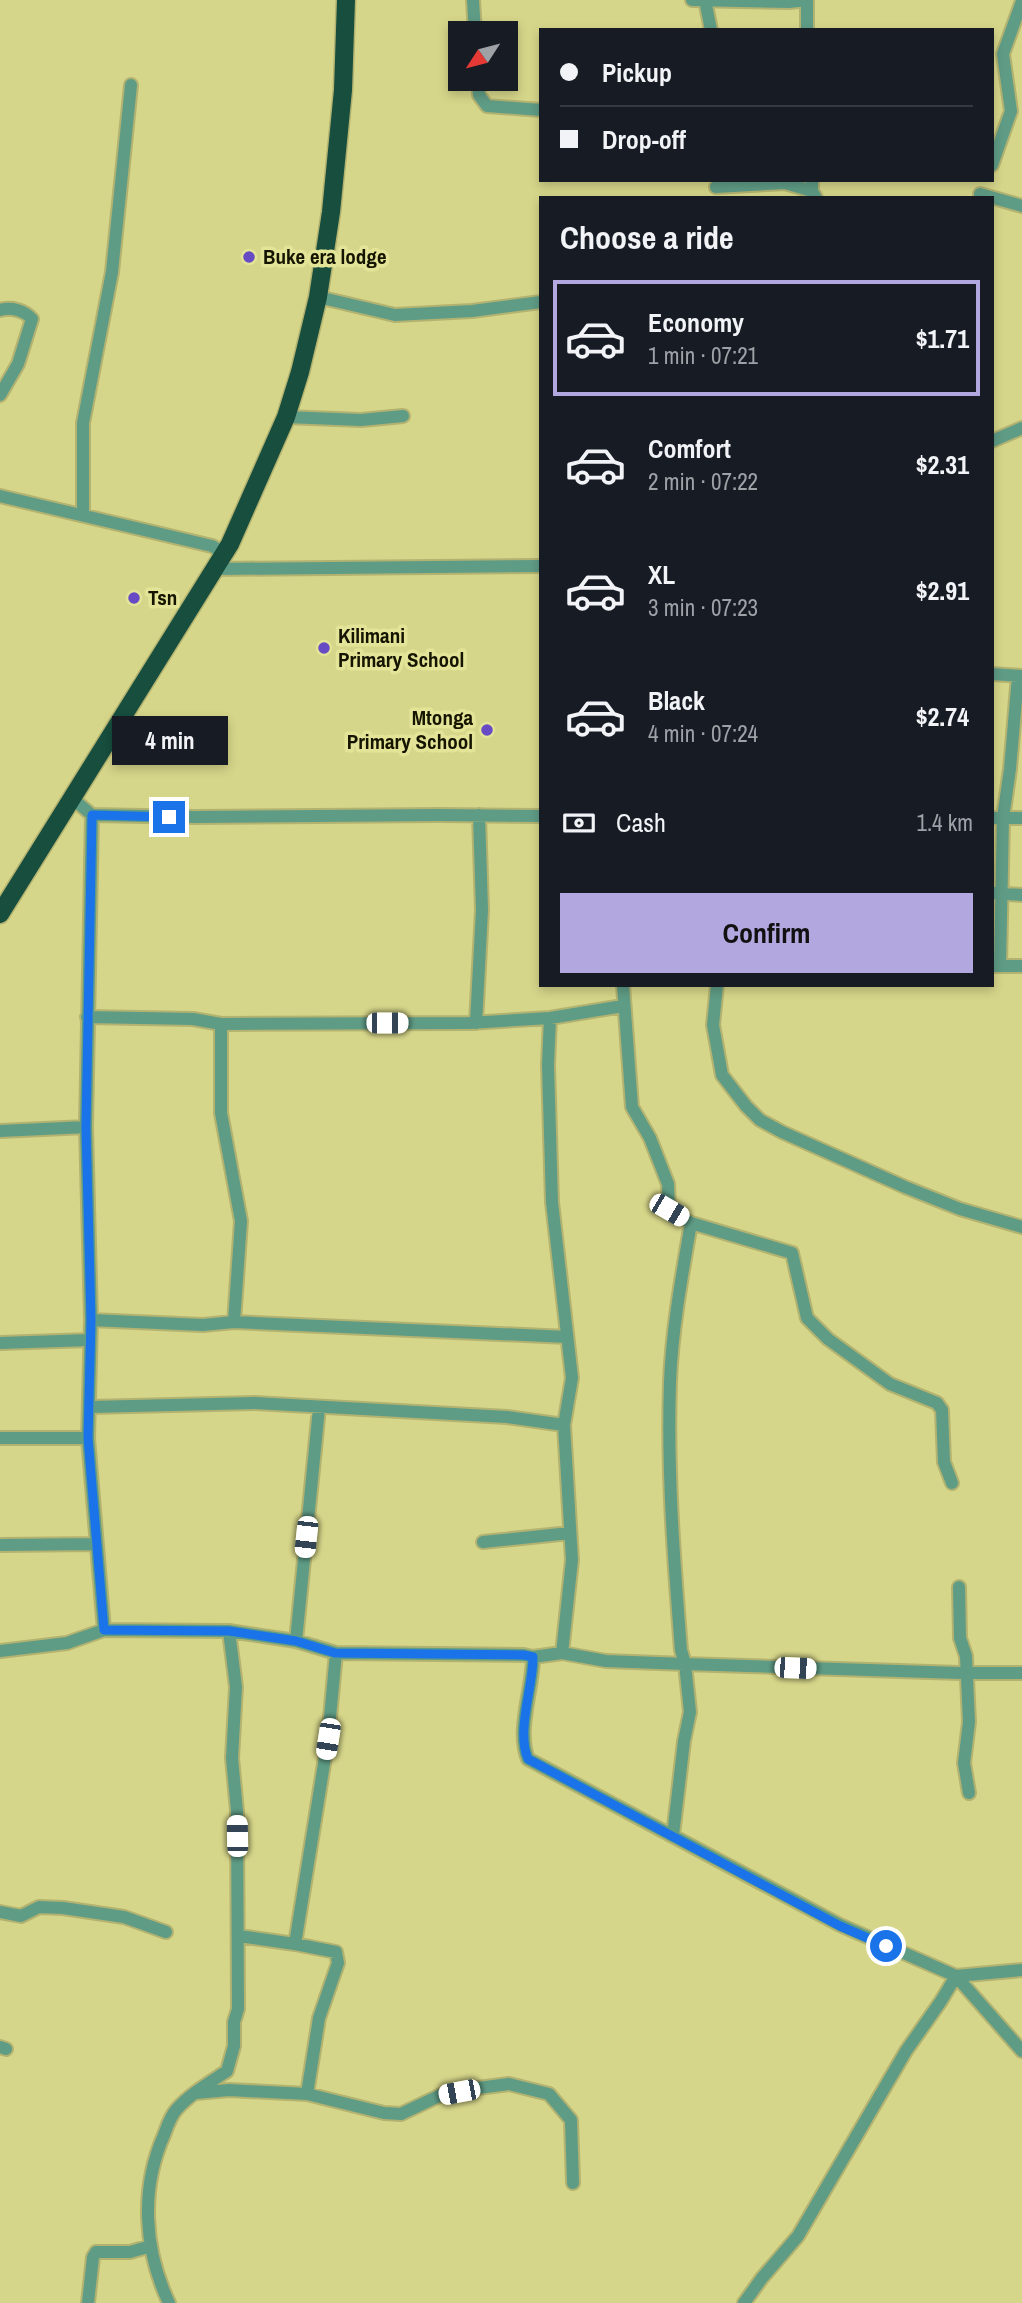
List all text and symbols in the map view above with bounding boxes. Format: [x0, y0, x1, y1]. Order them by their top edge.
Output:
north arrow [448, 21, 518, 91]
map controls [448, 21, 518, 91]
text: Pickup [602, 55, 672, 90]
text: Drop-off [602, 122, 686, 157]
text: Choose a ride [560, 216, 734, 259]
place label: Buke era lodge [263, 242, 386, 271]
marker: Buke era lodge [241, 249, 257, 265]
text: Economy [648, 305, 744, 340]
icon: car [564, 307, 627, 370]
text: $1.71 [916, 321, 969, 356]
text: 1 min · 07:21 [648, 340, 758, 371]
text: Comfort [648, 431, 731, 466]
icon: car [564, 433, 627, 496]
text: $2.31 [916, 447, 969, 482]
text: 2 min · 07:22 [648, 466, 758, 497]
text: XL [648, 557, 675, 592]
icon: car [564, 559, 627, 622]
text: $2.91 [916, 573, 969, 608]
place label: Tsn [148, 583, 177, 612]
marker: Tsn [126, 590, 142, 606]
text: 3 min · 07:23 [648, 592, 758, 623]
place label: Kilimani Primary School [338, 621, 464, 674]
marker: Kilimani Primary School [316, 640, 332, 656]
text: Black [648, 683, 705, 718]
icon: car [564, 685, 627, 748]
text: $2.74 [916, 699, 969, 734]
place label: Mtonga Primary School [347, 703, 473, 756]
callout: 4 min [111, 716, 227, 764]
text: 4 min · 07:24 [648, 718, 758, 749]
marker: Mtonga Primary School [479, 722, 495, 738]
text: 4 min [145, 725, 195, 756]
route end [153, 801, 185, 833]
icon: cash [560, 804, 598, 842]
text: Cash [616, 805, 666, 840]
text: 1.4 km [916, 807, 973, 838]
button: Confirm [560, 893, 973, 973]
car [367, 1013, 409, 1034]
car [646, 1190, 693, 1230]
car [294, 1515, 319, 1559]
car [774, 1657, 817, 1679]
car [315, 1717, 342, 1761]
car [227, 1815, 248, 1857]
route start [870, 1930, 902, 1962]
car [437, 2078, 482, 2106]

